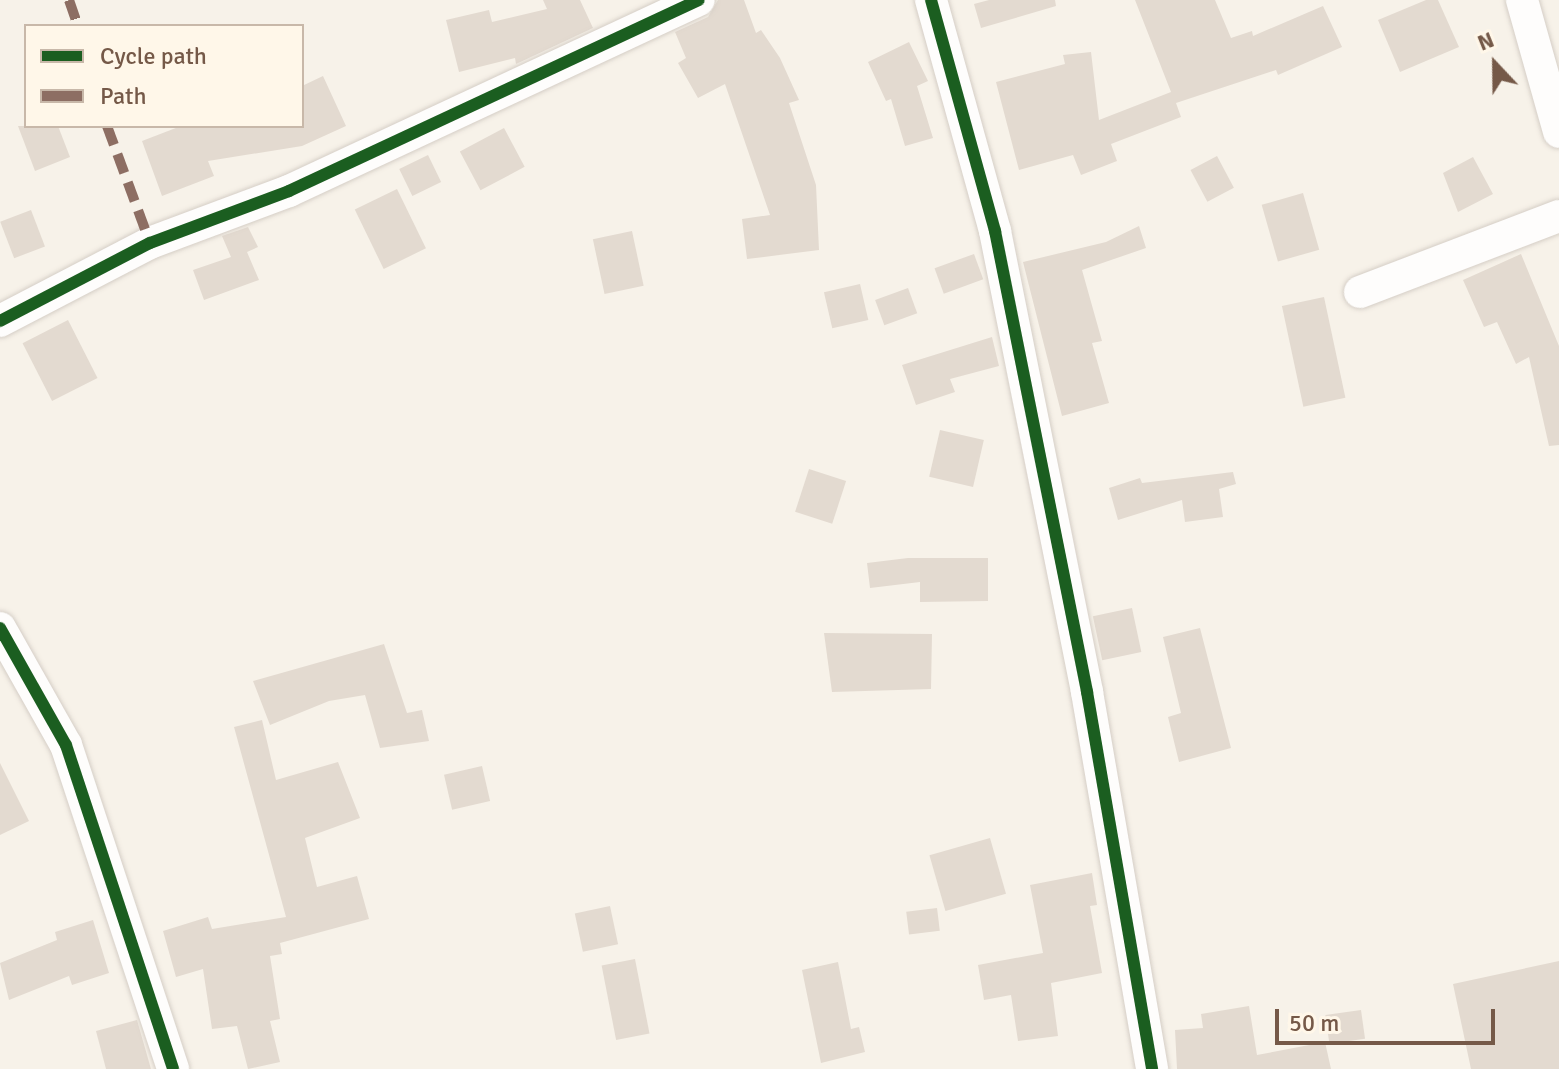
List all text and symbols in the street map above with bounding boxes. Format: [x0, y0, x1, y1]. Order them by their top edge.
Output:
legend [24, 24, 304, 128]
north arrow [1455, 24, 1535, 104]
text: N [1474, 26, 1498, 57]
text: Cycle path [100, 41, 207, 71]
text: Path [100, 81, 146, 111]
scale bar [1279, 993, 1499, 1043]
text: 50 m [1289, 1008, 1339, 1038]

